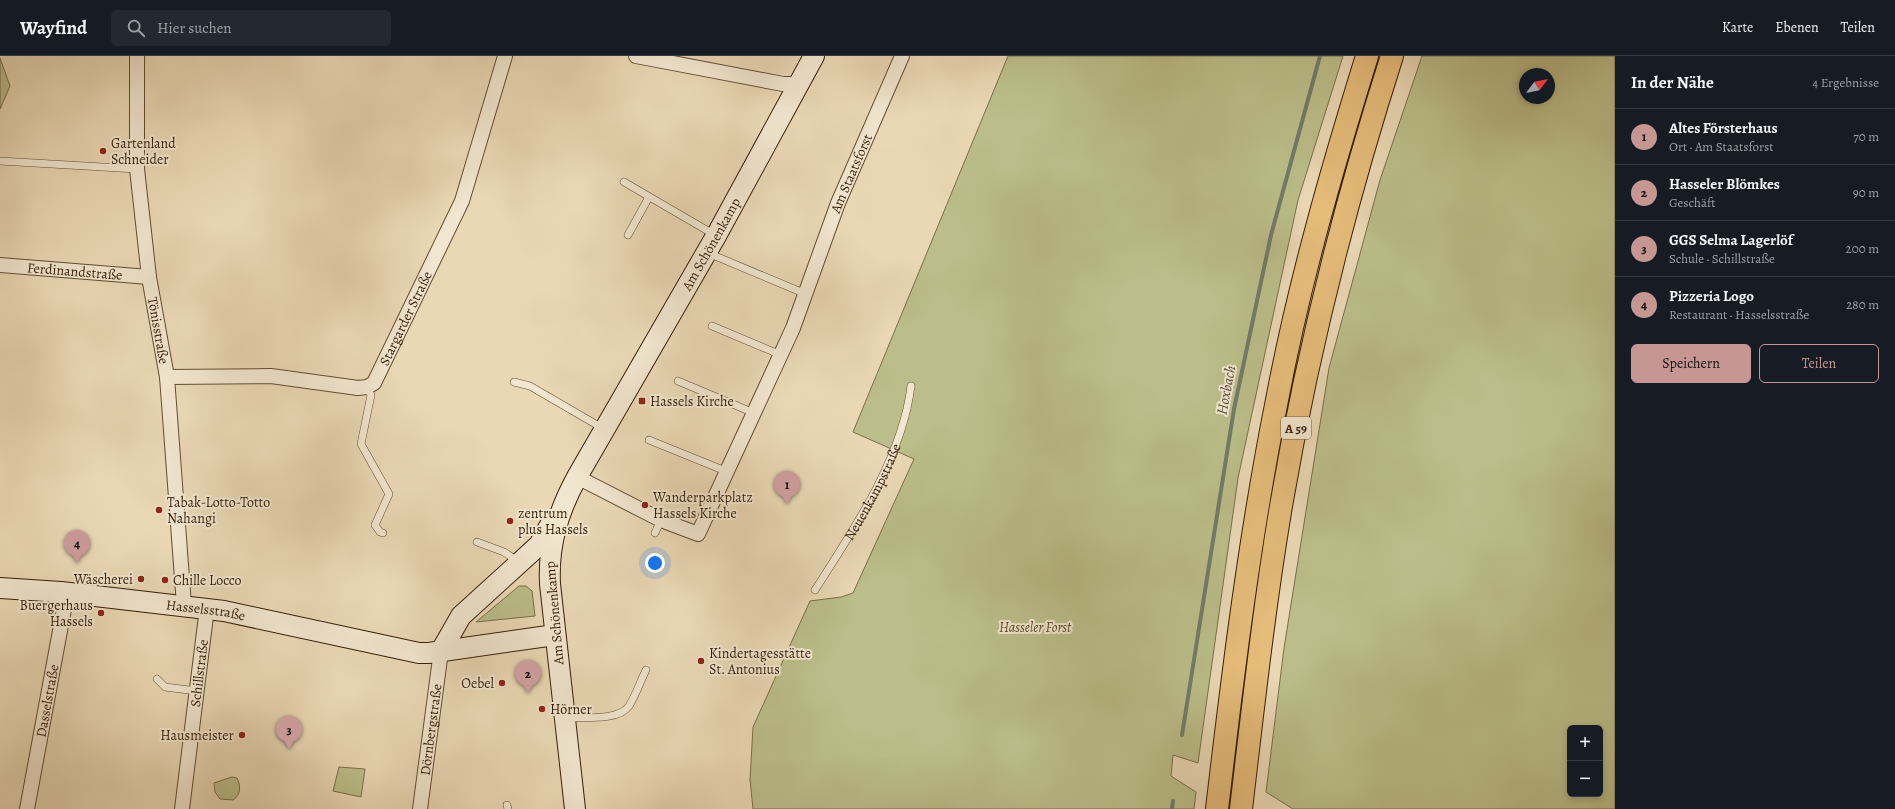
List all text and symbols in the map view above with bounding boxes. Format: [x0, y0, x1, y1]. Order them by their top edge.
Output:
search box [111, 10, 391, 46]
text: Wayfind [20, 15, 87, 41]
icon: search [125, 17, 147, 39]
text: Hier suchen [157, 18, 232, 38]
text: Karte [1722, 18, 1753, 37]
text: Ebenen [1775, 18, 1819, 37]
text: Teilen [1841, 18, 1875, 37]
north arrow [1519, 68, 1555, 104]
text: In der Nähe [1631, 71, 1714, 94]
text: 4 Ergebnisse [1812, 74, 1879, 91]
text: Altes Försterhaus [1669, 118, 1778, 138]
text: 1 [1642, 128, 1646, 145]
text: 70 m [1853, 128, 1879, 145]
street label: Am Staatsforst [826, 131, 877, 217]
place label: Gartenland Schneider [111, 134, 176, 169]
text: Ort · Am Staatsforst [1669, 138, 1774, 155]
marker: Gartenland Schneider [98, 146, 108, 156]
text: Hasseler Blömkes [1669, 174, 1780, 194]
text: 2 [1641, 184, 1647, 201]
text: 90 m [1853, 184, 1879, 201]
street label: Am Schönenkamp [677, 194, 745, 295]
text: Geschäft [1669, 194, 1715, 211]
text: GGS Selma Lagerlöf [1669, 230, 1793, 250]
text: 3 [1641, 240, 1647, 257]
text: 200 m [1846, 240, 1879, 257]
text: Schule · Schillstraße [1669, 250, 1775, 267]
street label: Ferdinandstraße [26, 258, 123, 285]
street label: Stargarder Straße [375, 268, 437, 369]
text: Pizzeria Logo [1669, 286, 1754, 306]
street label: Tönisstraße [143, 296, 173, 366]
text: 4 [1641, 296, 1647, 313]
text: 280 m [1846, 296, 1879, 313]
text: Restaurant · Hasselsstraße [1669, 306, 1809, 323]
button: Speichern [1631, 344, 1751, 383]
button: Teilen [1759, 344, 1879, 383]
water label: Hoxbach [1211, 364, 1241, 416]
place label: Hassels Kirche [650, 392, 734, 411]
marker: Hassels Kirche [637, 396, 647, 406]
road number: A 59 [1281, 417, 1311, 439]
street label: Neuenkampstraße [840, 441, 906, 544]
pin: 1 [774, 471, 800, 504]
place label: Wanderparkplatz Hassels Kirche [652, 488, 753, 523]
place label: Tabak-Lotto-Totto Nahangi [167, 493, 270, 528]
marker: Wanderparkplatz Hassels Kirche [640, 500, 650, 510]
place label: zentrum plus Hassels [518, 504, 588, 539]
marker: Tabak-Lotto-Totto Nahangi [154, 505, 164, 515]
marker: zentrum plus Hassels [505, 516, 515, 526]
pin: 4 [64, 530, 90, 563]
your location [645, 553, 665, 573]
street label: Am Schönenkamp [541, 560, 569, 666]
place label: Wäscherei [73, 570, 133, 589]
place label: Chille Locco [173, 571, 242, 590]
marker: Wäscherei [136, 574, 146, 584]
marker: Chille Locco [160, 575, 170, 585]
street label: Hasselsstraße [165, 595, 247, 625]
place label: Buergerhaus Hassels [20, 596, 93, 631]
marker: Buergerhaus Hassels [96, 608, 106, 618]
park label: Hasseler Forst [999, 618, 1072, 637]
street label: Schillstraße [186, 638, 213, 708]
place label: Kindertagesstätte St. Antonius [709, 644, 811, 679]
marker: Kindertagesstätte St. Antonius [696, 656, 706, 666]
pin: 2 [515, 660, 541, 693]
street label: Dasselstraße [31, 663, 64, 739]
place label: Oebel [461, 674, 495, 693]
marker: Oebel [497, 678, 507, 688]
street label: Dörnbergstraße [416, 683, 447, 777]
place label: Hörner [550, 700, 593, 719]
marker: Hörner [537, 704, 547, 714]
pin: 3 [276, 716, 302, 749]
map controls [1567, 725, 1603, 797]
button: + [1567, 725, 1603, 761]
place label: Hausmeister [160, 726, 235, 745]
marker: Hausmeister [237, 730, 247, 740]
button: − [1567, 761, 1603, 797]

